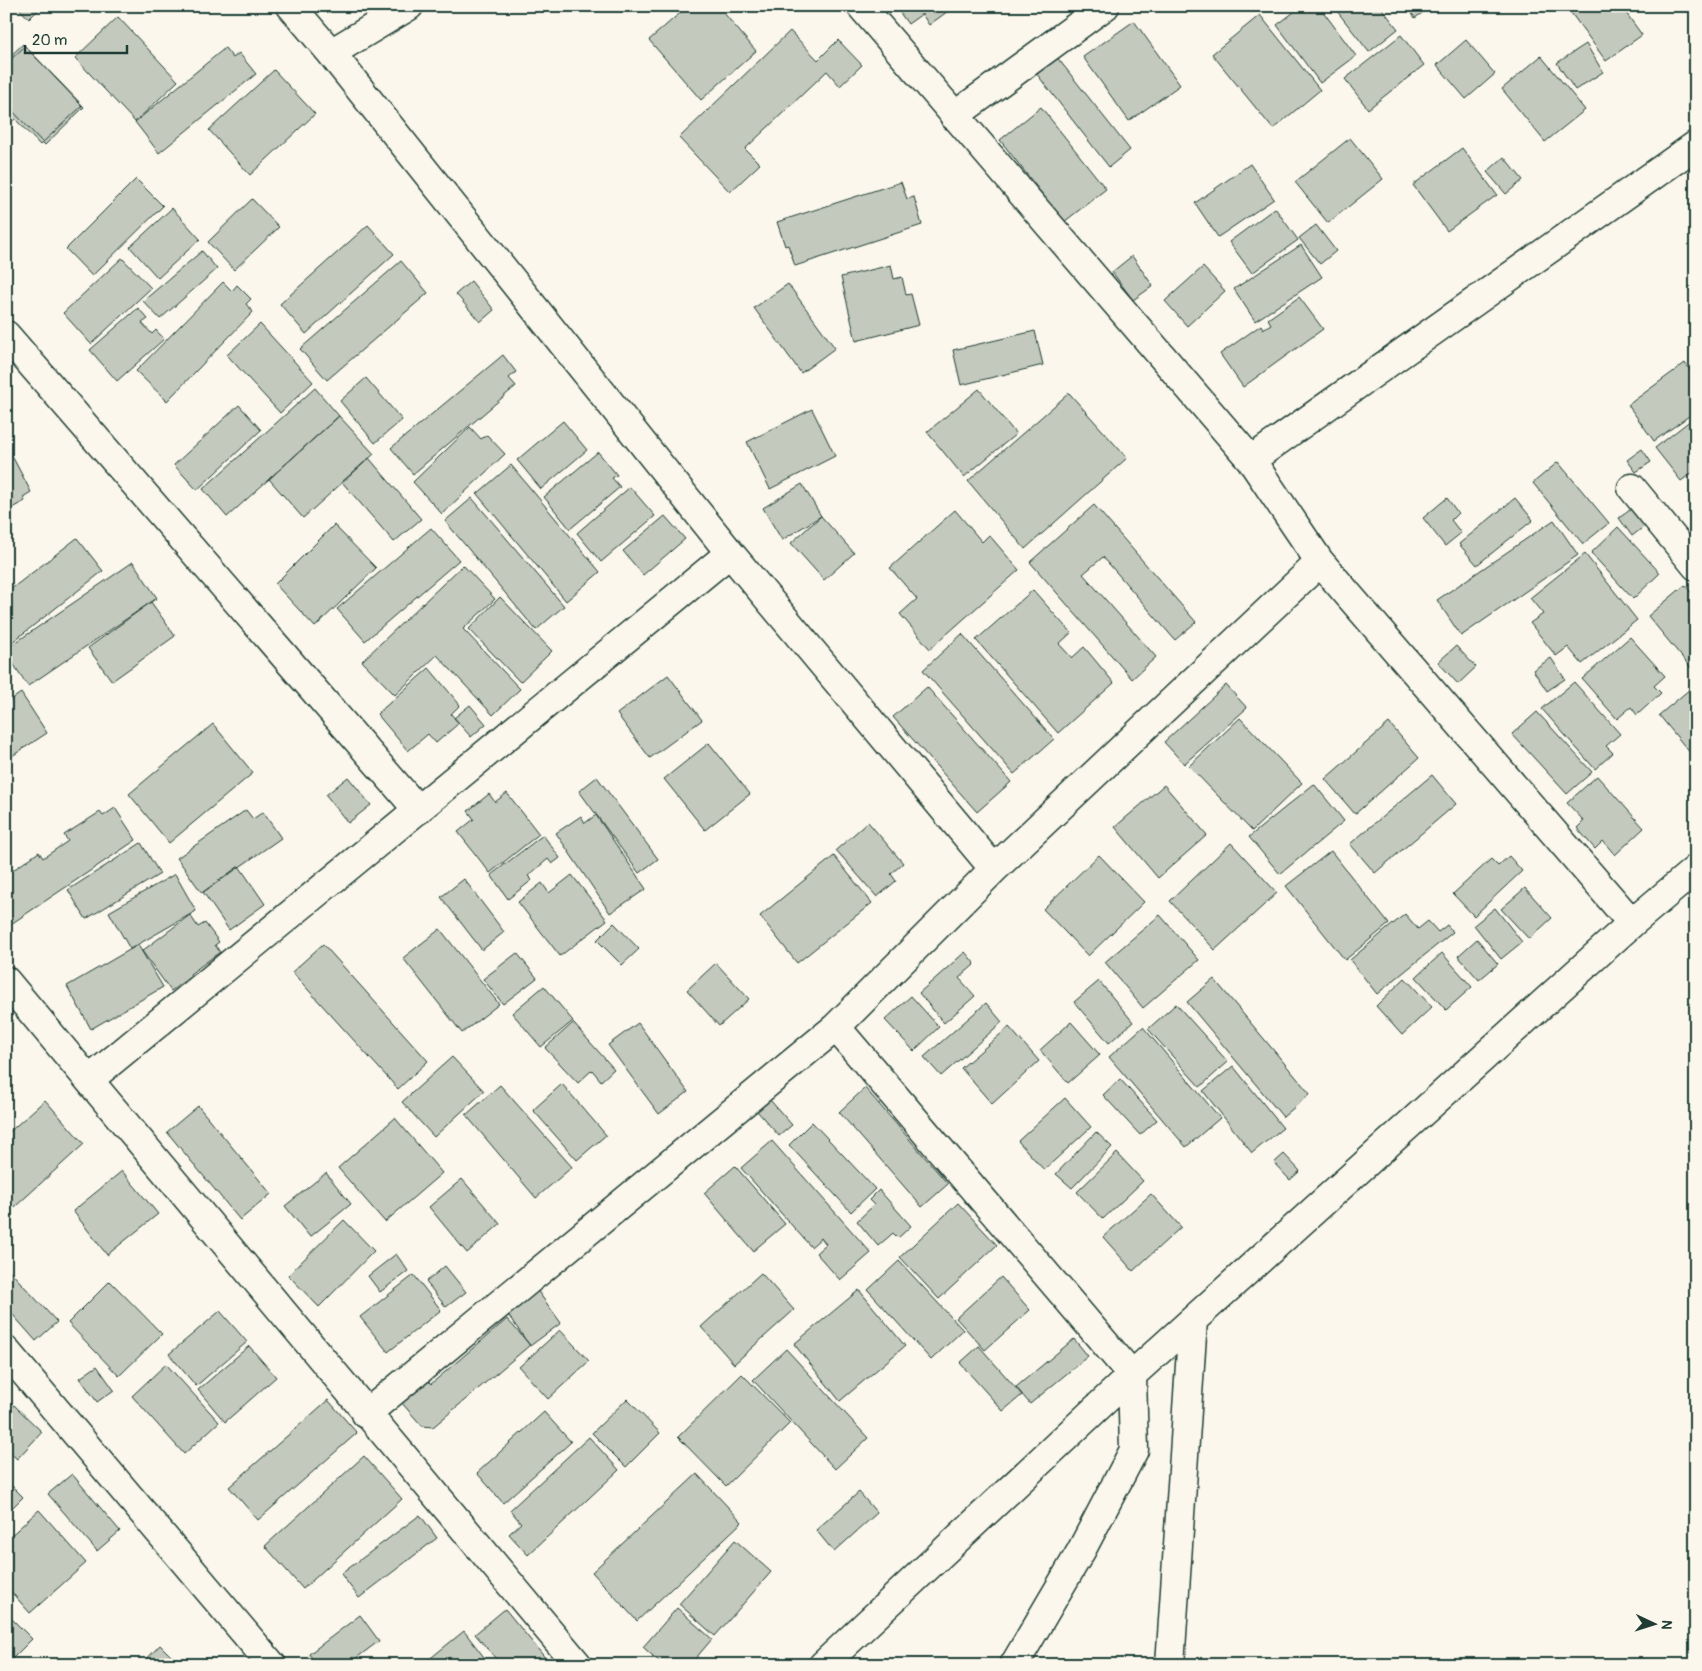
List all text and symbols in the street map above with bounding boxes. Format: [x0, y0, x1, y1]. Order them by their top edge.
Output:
scale bar [25, 22, 128, 54]
text: 20 m [32, 31, 67, 50]
north arrow [1630, 1598, 1680, 1648]
text: N [1658, 1620, 1675, 1630]

